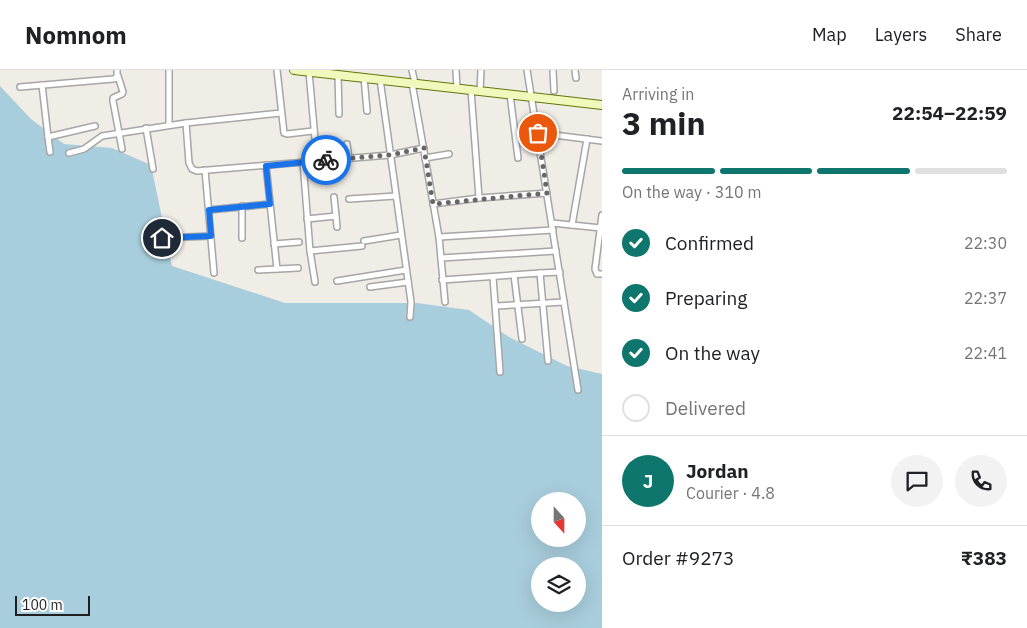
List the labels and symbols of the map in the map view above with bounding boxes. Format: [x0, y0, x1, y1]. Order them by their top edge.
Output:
pin [517, 112, 559, 154]
courier [301, 135, 351, 185]
pin [141, 217, 183, 259]
north arrow [531, 492, 586, 548]
scale bar [15, 593, 90, 616]

